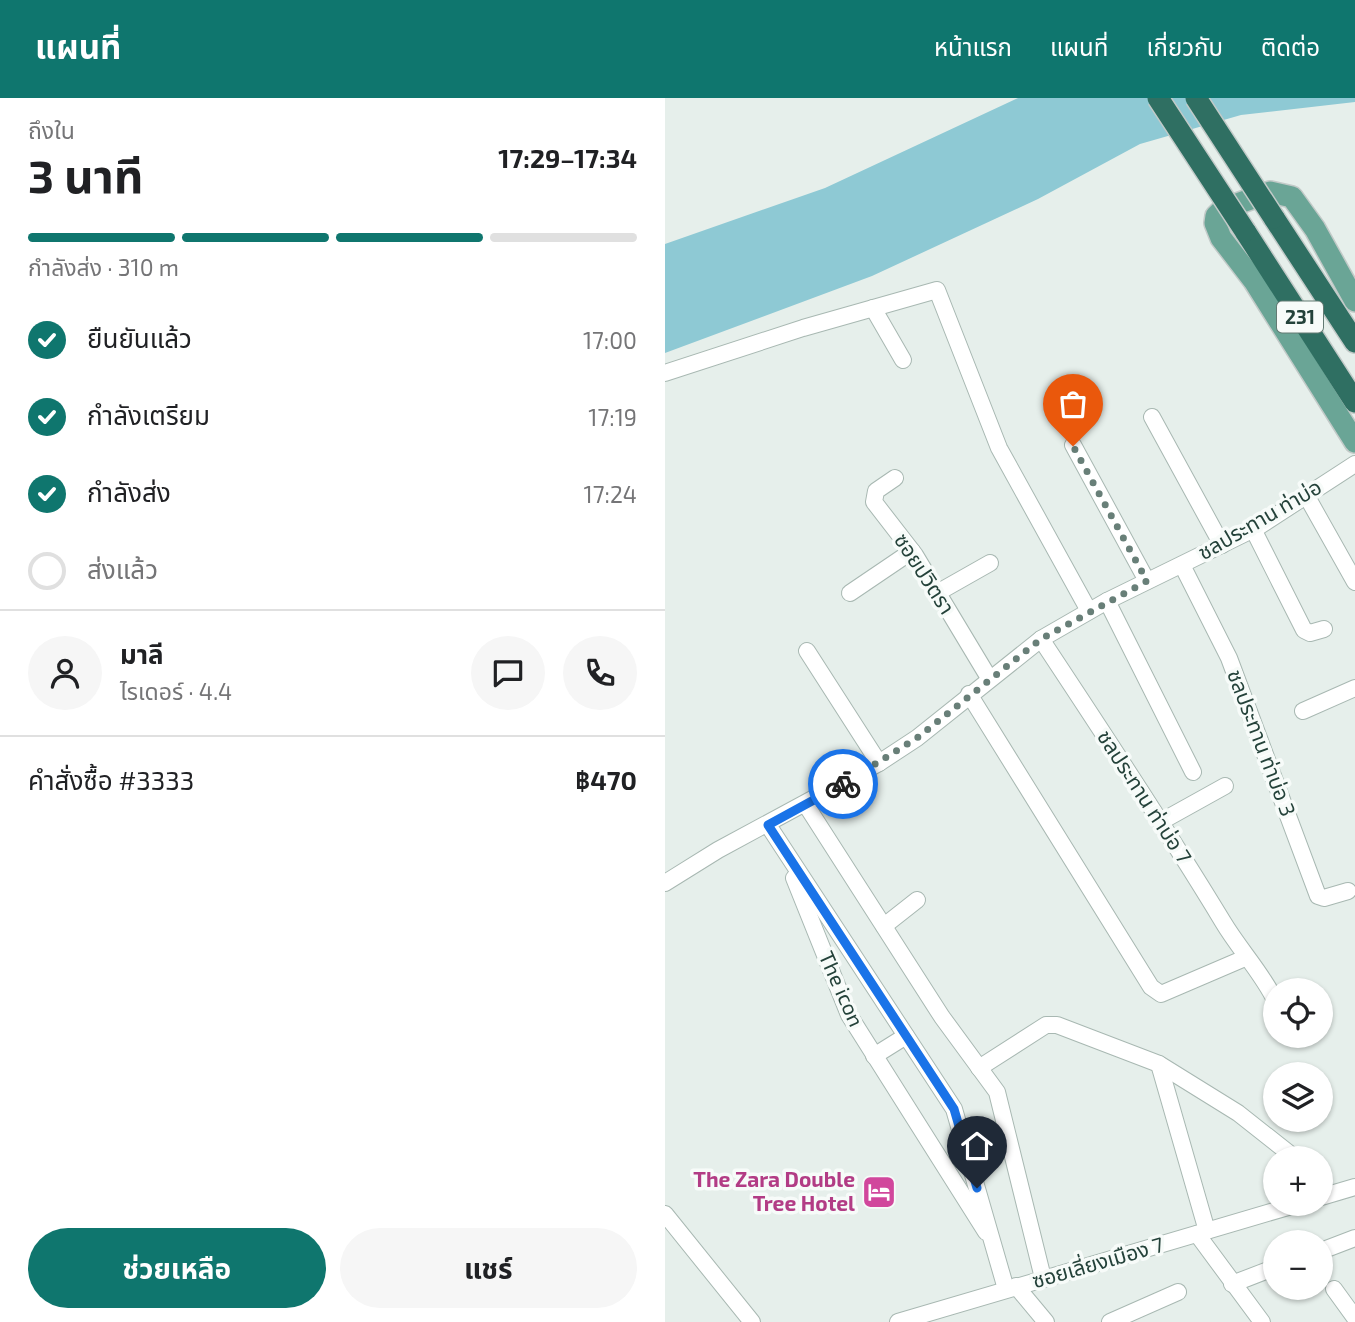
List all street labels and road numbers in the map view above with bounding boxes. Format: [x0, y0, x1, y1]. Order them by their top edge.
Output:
road number: 231 [1277, 302, 1323, 332]
street label: ชลประทาน ท่าบ่อ [1193, 473, 1325, 564]
street label: ซอยปวิตรา [890, 528, 961, 618]
street label: ชลประทาน ท่าบ่อ 3 [1223, 666, 1302, 819]
street label: ชลประทาน ท่าบ่อ 7 [1093, 725, 1198, 868]
street label: The icon [815, 947, 870, 1030]
street label: ซอยเลี่ยงเมือง 7 [1029, 1230, 1167, 1292]

